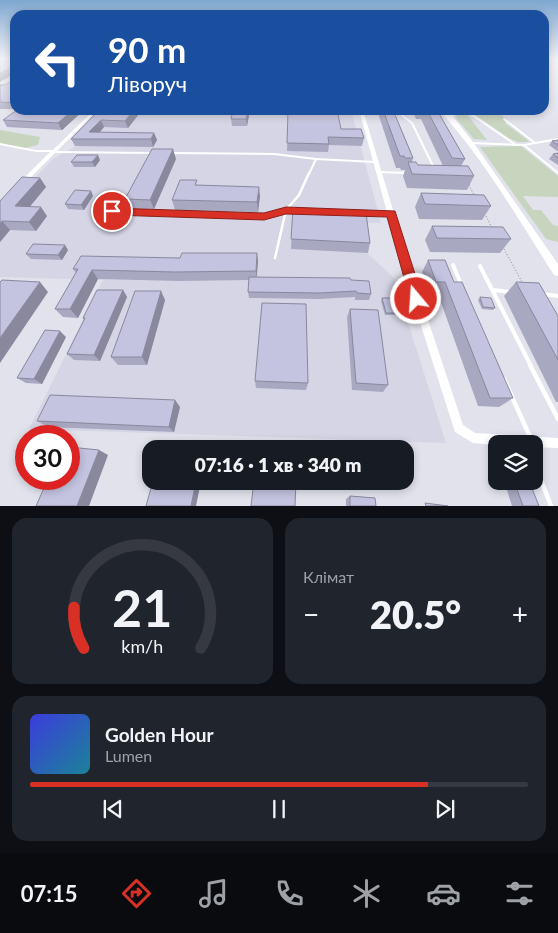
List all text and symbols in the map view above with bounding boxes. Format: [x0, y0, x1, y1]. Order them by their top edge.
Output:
text: 90 m [108, 28, 186, 70]
icon: left [25, 30, 90, 95]
text: Ліворуч [108, 70, 187, 97]
pin [91, 190, 133, 232]
icon: arrive [98, 197, 126, 225]
position arrow [389, 272, 441, 324]
speed limit sign: 30 [15, 425, 80, 490]
map controls [488, 435, 543, 490]
button: layers [488, 435, 543, 490]
text: 07:16 · 1 хв · 340 m [195, 453, 361, 476]
text: Клімат [303, 567, 354, 586]
text: 21 [112, 576, 173, 638]
text: 20.5° [370, 591, 461, 637]
text: − [303, 597, 319, 631]
text: + [512, 597, 528, 631]
text: km/h [122, 635, 163, 657]
text: Golden Hour [105, 723, 214, 746]
text: Lumen [105, 746, 152, 765]
icon: previous [99, 795, 127, 823]
icon: pause [265, 795, 293, 823]
icon: next [431, 795, 459, 823]
icon: directions [119, 876, 154, 911]
icon: music [196, 876, 231, 911]
icon: phone [272, 876, 307, 911]
icon: climate [349, 876, 384, 911]
icon: car [426, 876, 461, 911]
icon: filters [502, 876, 537, 911]
text: 07:15 [21, 880, 78, 907]

